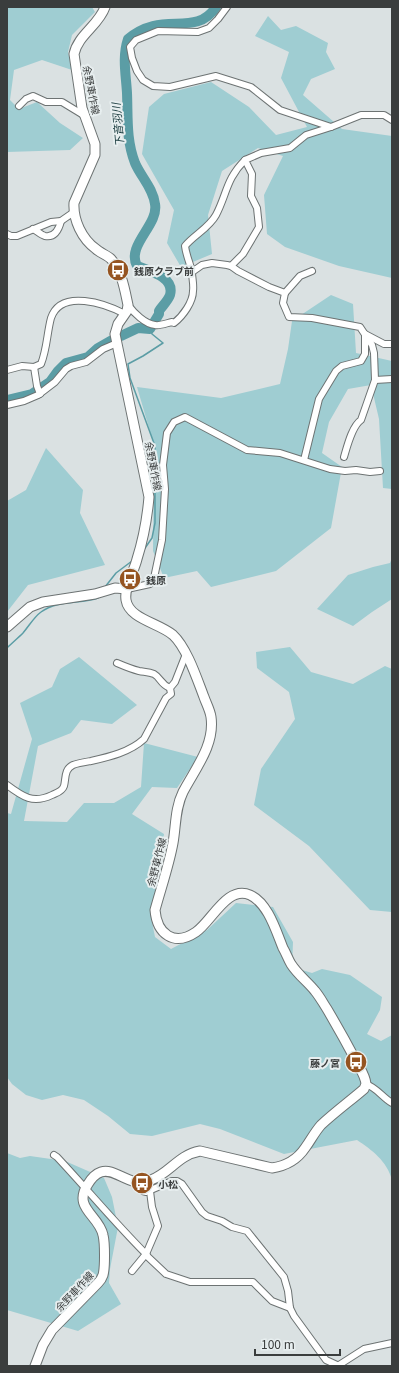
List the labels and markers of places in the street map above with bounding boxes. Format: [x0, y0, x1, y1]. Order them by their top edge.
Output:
bus stop icon: 銭原クラブ前 [105, 257, 131, 283]
place label: 銭原クラブ前 [134, 263, 194, 278]
bus stop icon: 銭原 [117, 566, 143, 592]
place label: 銭原 [146, 572, 166, 587]
bus stop icon: 藤ノ宮 [343, 1049, 369, 1075]
place label: 藤ノ宮 [310, 1055, 340, 1070]
bus stop icon: 小松 [129, 1170, 155, 1196]
place label: 小松 [158, 1176, 178, 1191]

